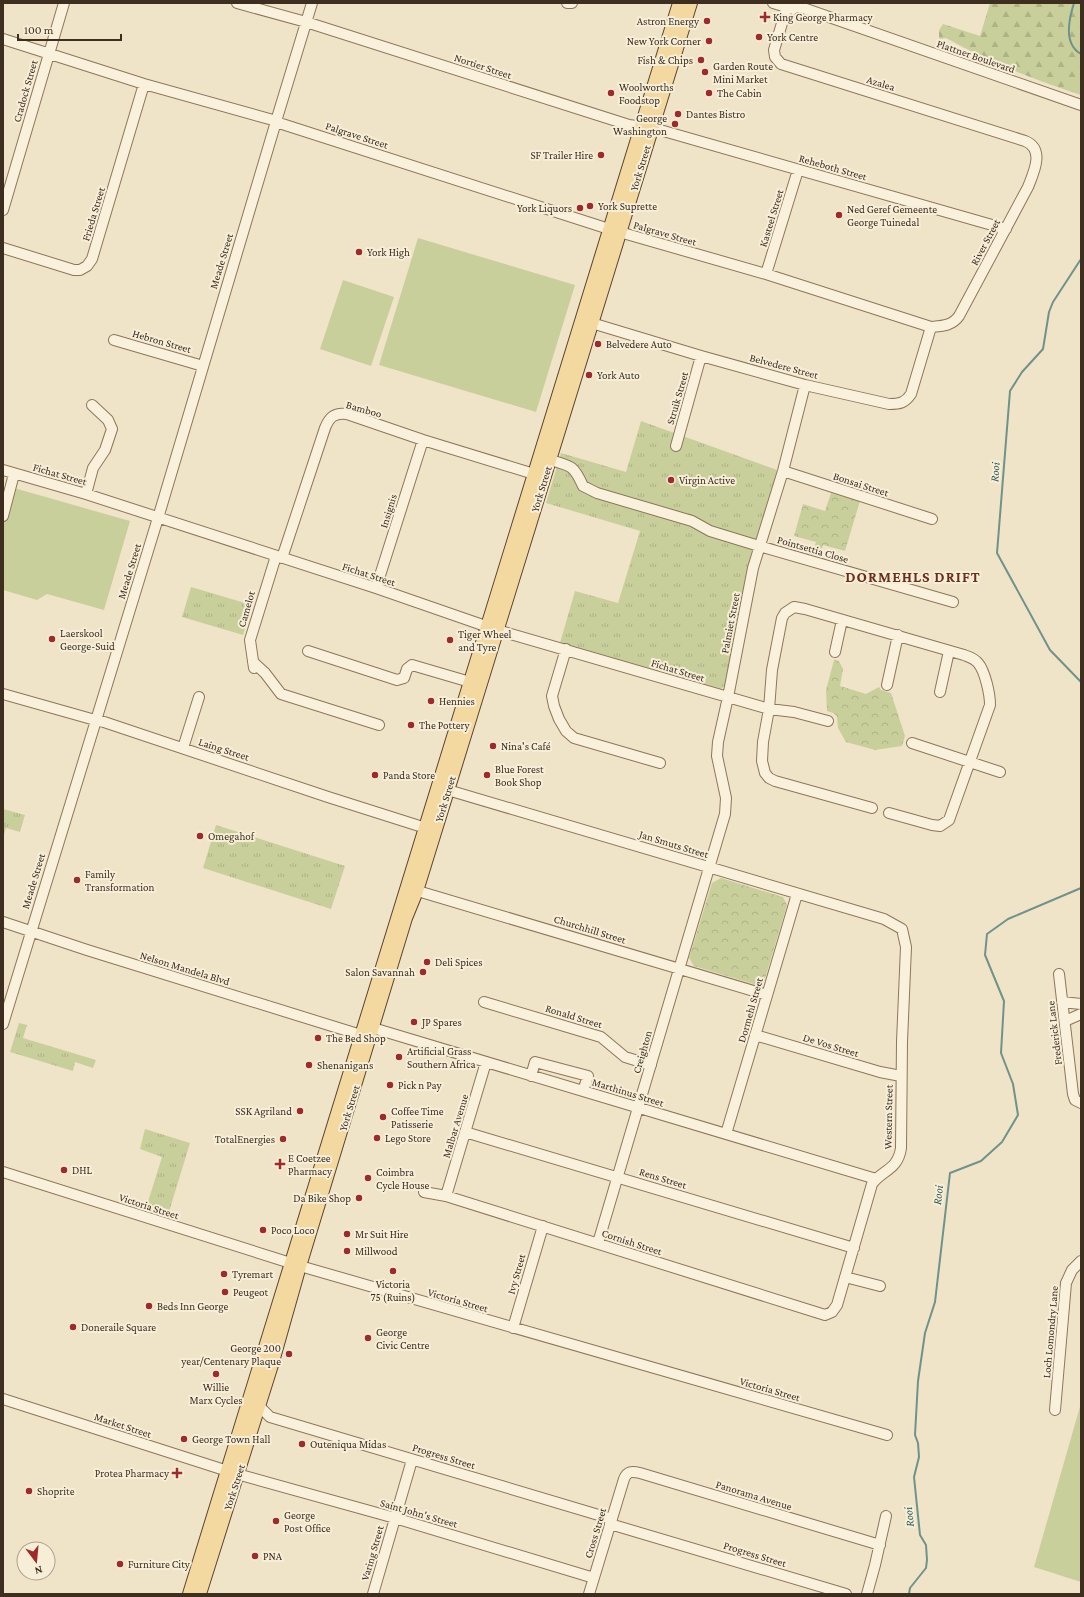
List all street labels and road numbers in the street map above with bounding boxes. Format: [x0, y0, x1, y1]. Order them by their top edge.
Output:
street label: Plattner Boulevard [935, 37, 1017, 75]
street label: Nortier Street [453, 51, 514, 81]
street label: Cradock Street [10, 58, 40, 123]
street label: Azalea [865, 73, 897, 93]
street label: Palgrave Street [324, 119, 390, 152]
street label: York Street [627, 143, 653, 192]
street label: Reheboth Street [798, 152, 869, 183]
street label: Frieda Street [79, 185, 107, 242]
street label: Kasteel Street [757, 187, 786, 248]
street label: River Street [968, 217, 1002, 267]
street label: Palgrave Street [632, 218, 698, 249]
street label: Meade Street [207, 231, 235, 290]
street label: Hebron Street [131, 327, 193, 355]
street label: Belvedere Street [748, 351, 820, 381]
street label: Struik Street [664, 370, 690, 426]
street label: Bamboo [345, 398, 384, 420]
street label: Fichat Street [32, 461, 89, 487]
street label: York Street [528, 464, 554, 513]
street label: Bonsai Street [832, 469, 891, 499]
street label: Insignis [377, 493, 400, 530]
street label: Pointsettia Close [776, 533, 850, 565]
street label: Meade Street [115, 541, 143, 600]
street label: Fichat Street [341, 560, 397, 588]
street label: Camelot [235, 589, 257, 629]
street label: Palmiet Street [718, 591, 742, 654]
street label: Fichat Street [650, 656, 706, 684]
street label: Laing Street [197, 735, 251, 764]
street label: York Street [432, 774, 458, 823]
street label: Jan Smuts Street [637, 827, 710, 861]
street label: Meade Street [19, 851, 47, 910]
street label: Churchhill Street [553, 912, 628, 946]
street label: Nelson Mandela Blvd [139, 949, 231, 987]
street label: Dormehl Street [735, 976, 765, 1044]
street label: Frederick Lane [1044, 1000, 1064, 1066]
street label: Ronald Street [544, 1002, 604, 1030]
street label: Creighton [630, 1029, 655, 1075]
street label: De Vos Street [802, 1031, 861, 1059]
street label: Marthinus Street [591, 1075, 666, 1109]
street label: York Street [336, 1083, 362, 1132]
street label: Western Street [881, 1084, 895, 1150]
street label: Malbar Avenue [440, 1092, 470, 1159]
street label: Rens Street [638, 1165, 688, 1191]
street label: Victoria Street [118, 1191, 181, 1221]
street label: Cornish Street [600, 1227, 664, 1257]
street label: Ivy Street [505, 1252, 529, 1296]
street label: Loch Lomondry Lane [1040, 1285, 1061, 1379]
street label: Victoria Street [426, 1286, 490, 1314]
street label: Victoria Street [738, 1375, 802, 1403]
street label: Market Street [93, 1410, 154, 1440]
street label: Progress Street [411, 1441, 477, 1472]
street label: York Street [221, 1462, 247, 1511]
street label: Panorama Avenue [714, 1478, 794, 1512]
street label: Saint John's Street [379, 1496, 459, 1531]
street label: Cross Street [582, 1506, 608, 1560]
street label: Varing Street [358, 1524, 387, 1582]
street label: Progress Street [722, 1539, 788, 1570]

